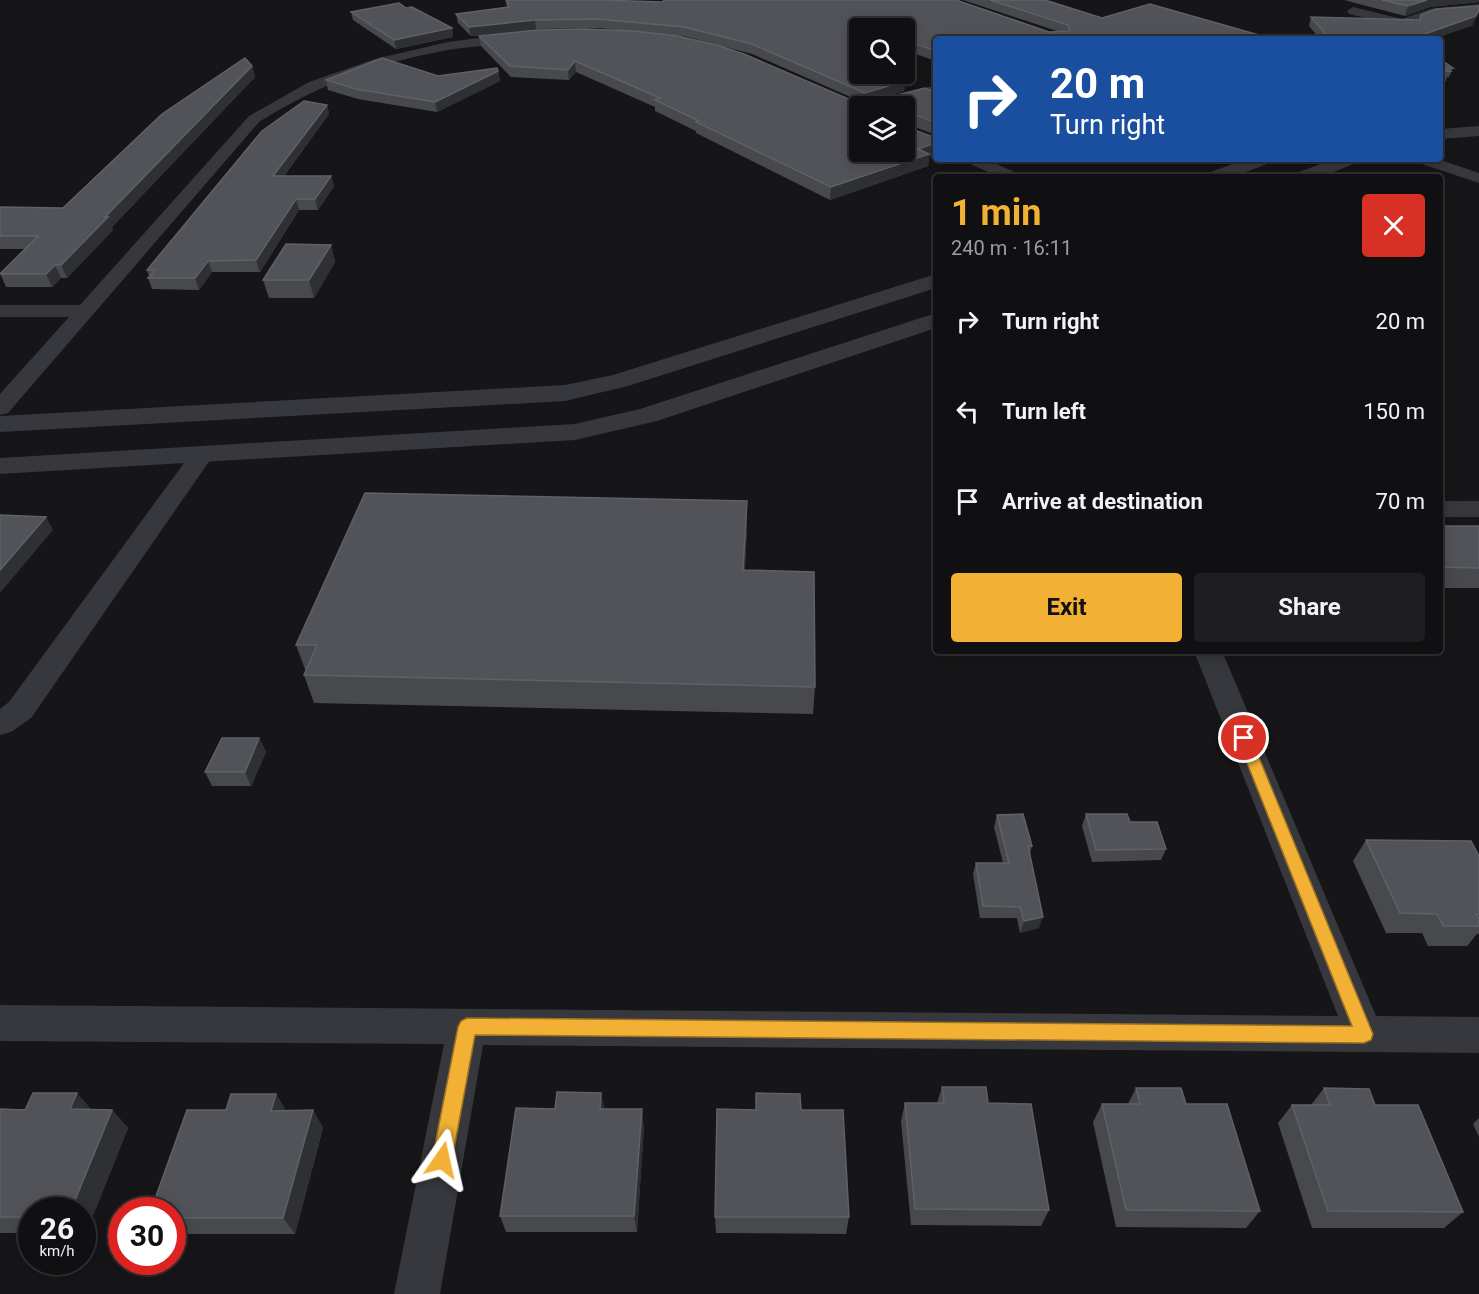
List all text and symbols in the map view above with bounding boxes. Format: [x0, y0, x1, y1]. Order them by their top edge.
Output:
map controls [849, 18, 915, 162]
button: search [849, 18, 915, 84]
text: 20 m [1050, 59, 1145, 108]
icon: right [951, 60, 1029, 138]
button: layers [849, 96, 915, 162]
text: Turn right [1050, 109, 1165, 141]
text: 1 min [951, 192, 1042, 234]
button: close [1362, 194, 1425, 257]
text: 240 m · 16:11 [951, 236, 1072, 260]
icon: right [951, 305, 984, 338]
text: Turn right [1002, 309, 1099, 334]
text: 20 m [1376, 309, 1425, 334]
icon: left [951, 395, 984, 428]
text: Turn left [1002, 399, 1086, 424]
text: 150 m [1363, 399, 1425, 424]
icon: arrive [951, 485, 984, 518]
text: Arrive at destination [1002, 489, 1203, 514]
text: 70 m [1376, 489, 1425, 514]
button: Exit [951, 573, 1182, 642]
button: Share [1194, 573, 1425, 642]
pin [1218, 712, 1269, 763]
icon: arrive [1227, 721, 1260, 754]
position arrow [410, 1128, 474, 1192]
speed limit sign: 30 [108, 1197, 186, 1275]
text: 26 [40, 1211, 74, 1246]
text: km/h [39, 1242, 75, 1260]

